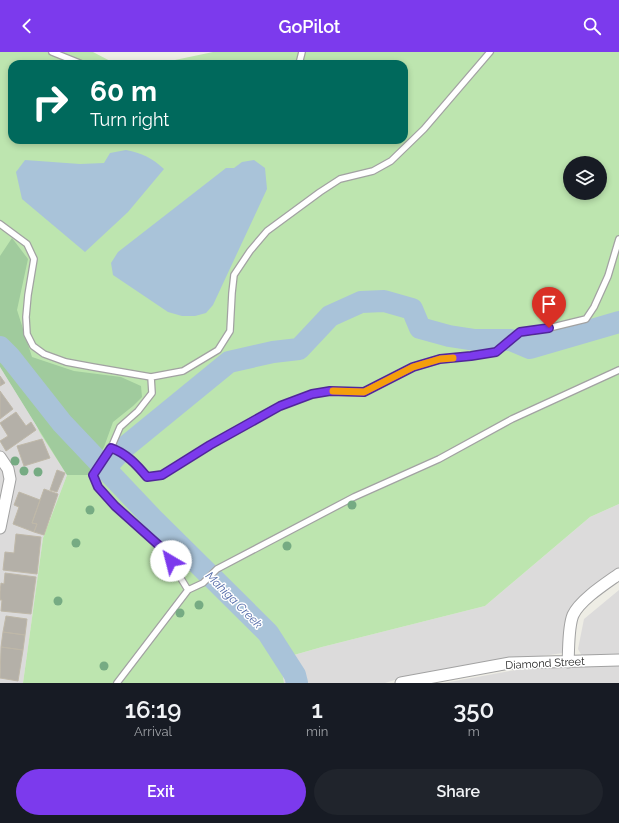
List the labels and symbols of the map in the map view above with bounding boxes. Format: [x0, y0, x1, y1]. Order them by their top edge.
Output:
pin [532, 287, 566, 328]
position arrow [150, 540, 192, 582]
water label: Mahiga Creek [203, 569, 266, 632]
street label: Diamond Street [505, 655, 585, 672]

